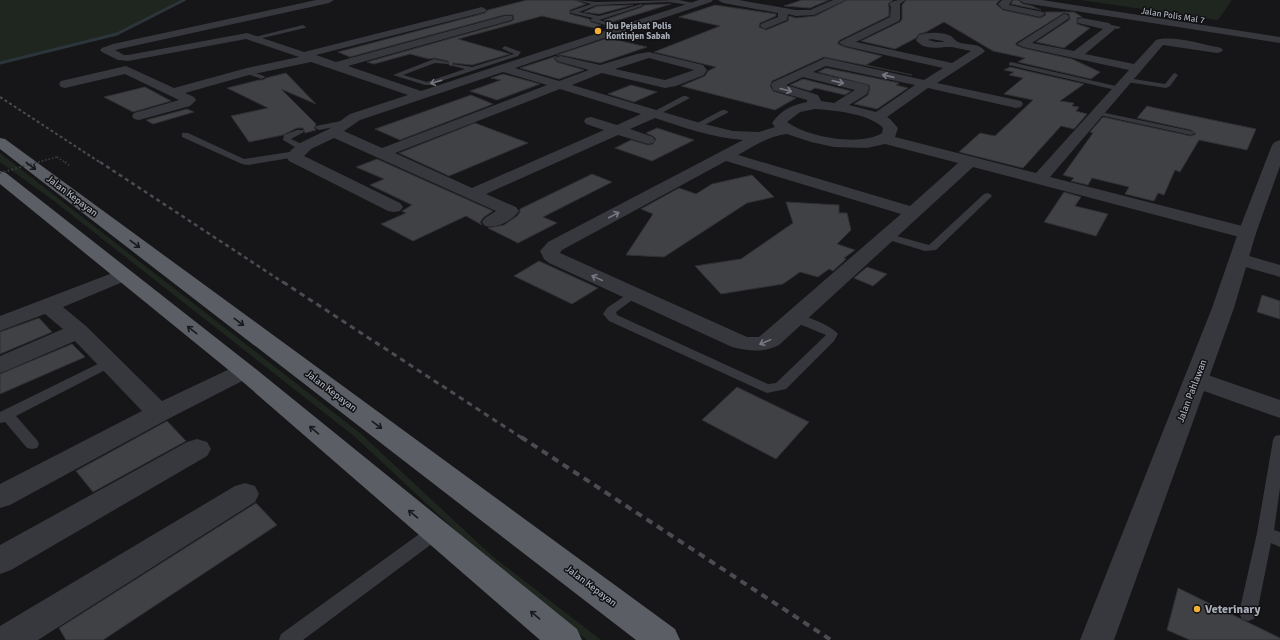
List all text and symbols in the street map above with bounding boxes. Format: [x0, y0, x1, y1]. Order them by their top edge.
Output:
street label: Jalan Polis Mal 7 [1140, 6, 1206, 26]
place label: Ibu Pejabat Polis Kontinjen Sabah [606, 21, 671, 42]
marker: Ibu Pejabat Polis Kontinjen Sabah [593, 26, 603, 36]
one-way arrow [882, 71, 895, 79]
one-way arrow [430, 79, 443, 86]
one-way arrow [831, 79, 844, 86]
one-way arrow [780, 86, 793, 94]
one-way arrow [26, 161, 37, 170]
street label: Jalan Kepayan [44, 173, 100, 219]
one-way arrow [607, 211, 619, 219]
one-way arrow [130, 239, 141, 248]
one-way arrow [592, 274, 604, 282]
one-way arrow [233, 317, 244, 326]
one-way arrow [186, 326, 197, 334]
one-way arrow [760, 338, 772, 346]
street label: Jalan Pahlawan [1174, 358, 1210, 424]
street label: Jalan Kepayan [303, 368, 359, 414]
one-way arrow [371, 421, 382, 429]
one-way arrow [309, 426, 319, 435]
one-way arrow [408, 509, 419, 518]
street label: Jalan Kepayan [563, 563, 619, 609]
place label: Veterinary [1205, 602, 1260, 617]
marker: Veterinary [1192, 604, 1202, 614]
one-way arrow [529, 611, 540, 620]

